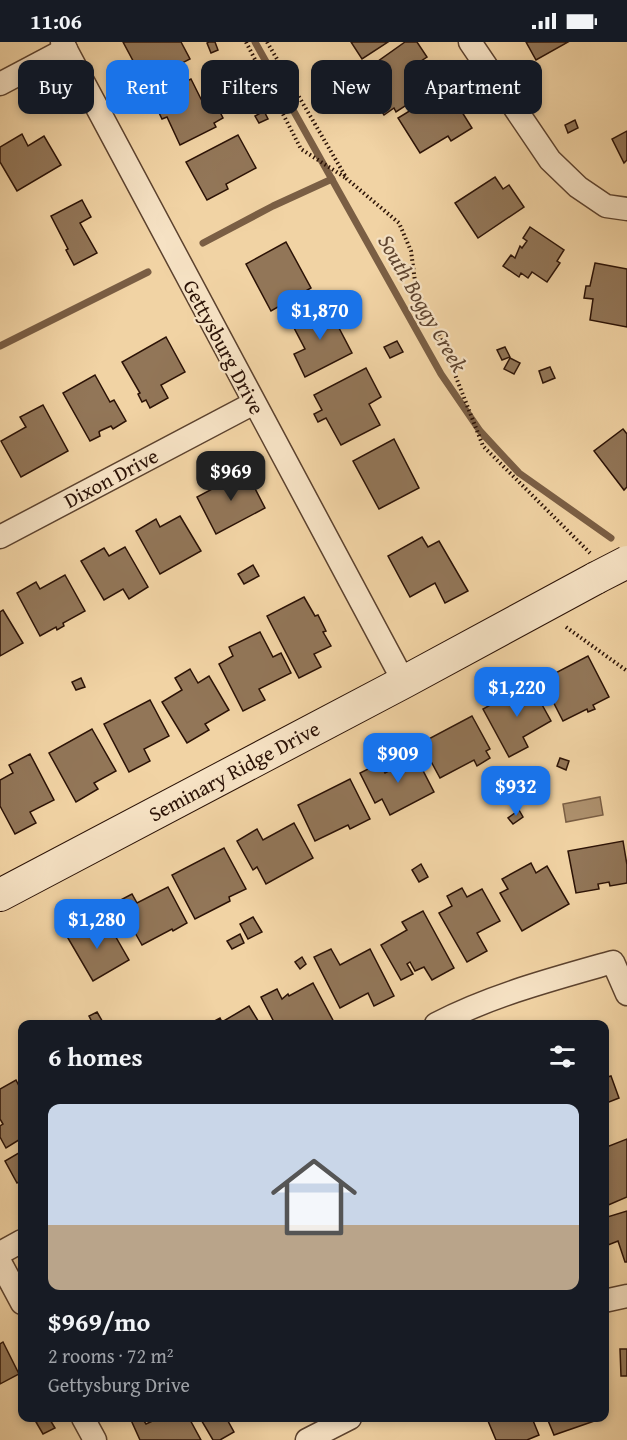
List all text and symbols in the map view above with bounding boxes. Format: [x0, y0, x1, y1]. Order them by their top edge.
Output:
text: 11:06 [30, 5, 82, 37]
chip: Buy [18, 60, 94, 114]
chip: Rent [106, 60, 189, 114]
chip: Filters [201, 60, 299, 114]
chip: New [311, 60, 392, 114]
chip: Apartment [404, 60, 542, 114]
water label: South Boggy Creek [371, 228, 476, 379]
street label: Gettysburg Drive [175, 274, 273, 420]
pin: $1,870 [271, 290, 369, 341]
text: $1,870 [291, 295, 349, 324]
street label: Dixon Drive [58, 440, 164, 516]
pin: $969 [195, 451, 267, 502]
text: $969 [210, 456, 252, 485]
pin: $1,220 [468, 667, 566, 718]
text: $1,220 [488, 672, 546, 701]
street label: Seminary Ridge Drive [143, 713, 325, 829]
pin: $909 [362, 733, 434, 784]
text: $909 [377, 738, 419, 767]
pin: $932 [480, 766, 552, 817]
text: $932 [495, 771, 537, 800]
pin: $1,280 [48, 899, 146, 950]
text: $1,280 [68, 904, 126, 933]
text: 6 homes [48, 1037, 143, 1076]
icon: filters [546, 1040, 579, 1073]
icon: home [260, 1143, 368, 1251]
text: $969/mo [48, 1302, 150, 1341]
text: 2 rooms · 72 m² [48, 1341, 174, 1370]
text: Gettysburg Drive [48, 1370, 190, 1399]

